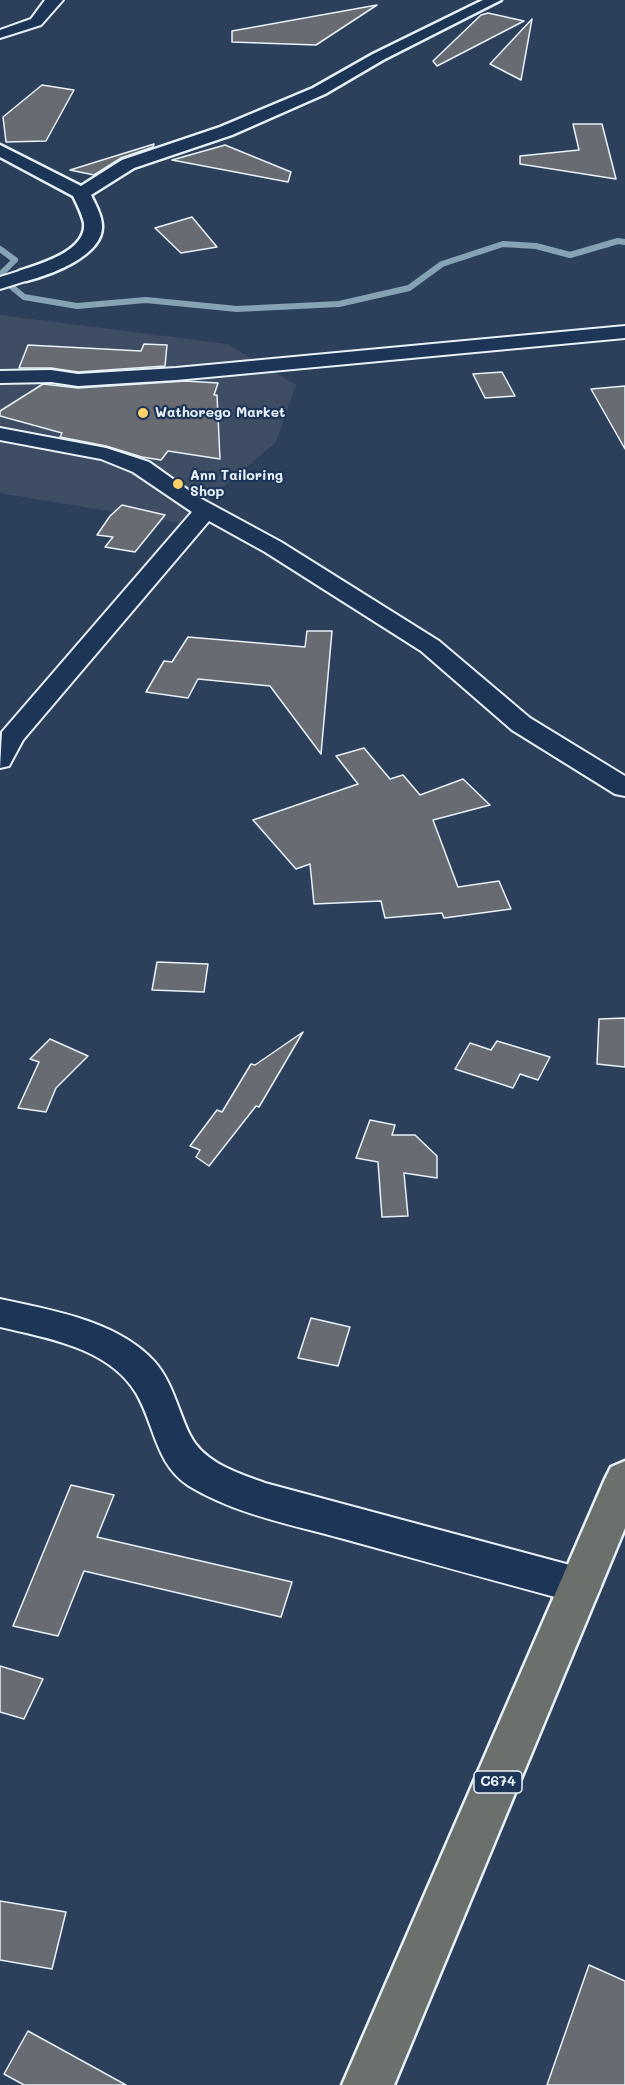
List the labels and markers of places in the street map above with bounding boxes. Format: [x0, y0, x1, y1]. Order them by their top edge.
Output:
place label: Wathorego Market [155, 405, 285, 421]
marker: Wathorego Market [136, 406, 150, 420]
place label: Ann Tailoring Shop [190, 468, 283, 500]
marker: Ann Tailoring Shop [171, 477, 185, 491]

